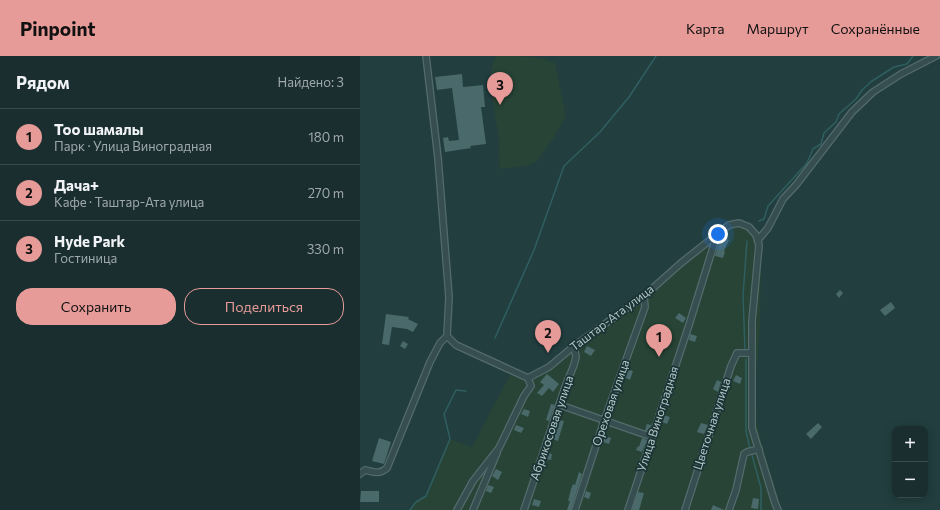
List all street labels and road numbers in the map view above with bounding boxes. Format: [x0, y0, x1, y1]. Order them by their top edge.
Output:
street label: Таштар-Ата улица [567, 281, 656, 353]
street label: Ореховая улица [589, 358, 631, 448]
street label: Улица Виноградная [633, 364, 681, 473]
street label: Абрикосовая улица [527, 374, 576, 482]
street label: Цветочная улица [690, 376, 732, 471]

